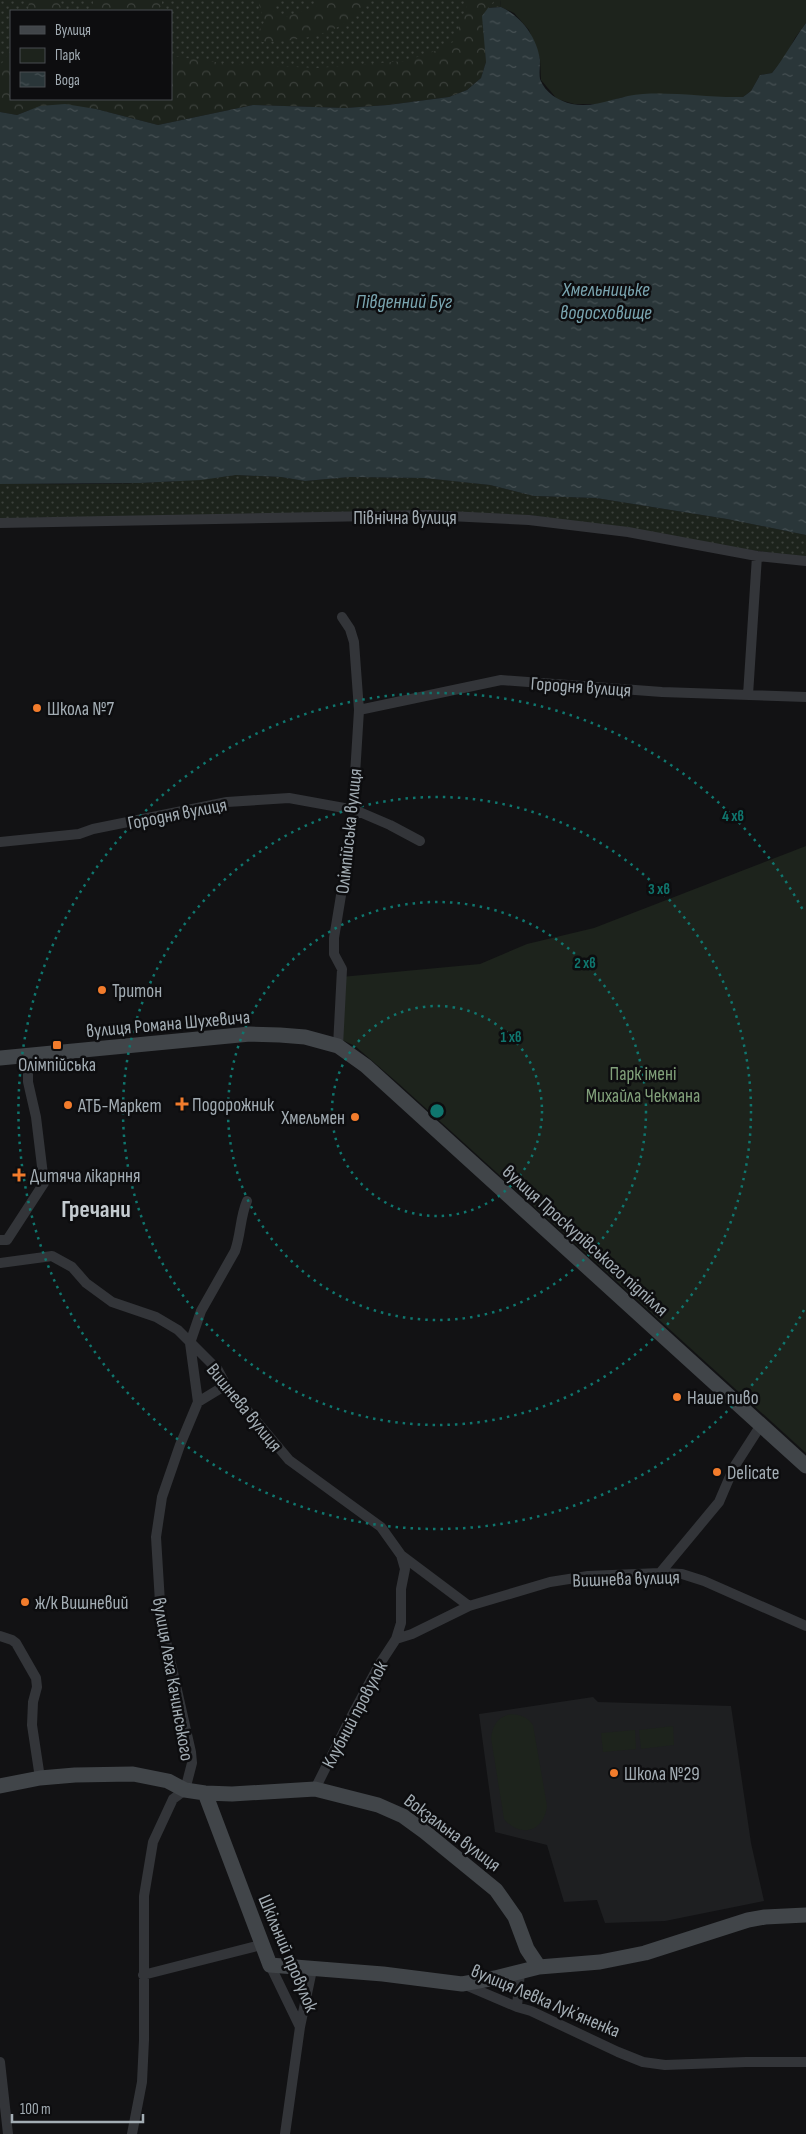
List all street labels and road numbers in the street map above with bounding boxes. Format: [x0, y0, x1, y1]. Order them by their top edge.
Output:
street label: Північна вулиця [353, 507, 457, 530]
street label: Городня вулиця [530, 673, 632, 702]
street label: Олімпійська вулиця [331, 767, 368, 895]
street label: Городня вулиця [126, 794, 229, 835]
street label: вулиця Романа Шухевича [85, 1006, 251, 1043]
street label: вулиця Проскурівського підпілля [497, 1161, 673, 1322]
street label: Вишнева вулиця [201, 1359, 287, 1457]
street label: Вишнева вулиця [572, 1566, 680, 1593]
street label: вулиця Леха Качинського [147, 1596, 198, 1763]
street label: Клубний провулок [317, 1656, 394, 1772]
street label: Вокзальна вулиця [399, 1789, 505, 1877]
street label: Шкільний провулок [253, 1891, 323, 2017]
street label: вулиця Левка Лукʼяненка [467, 1960, 623, 2043]

